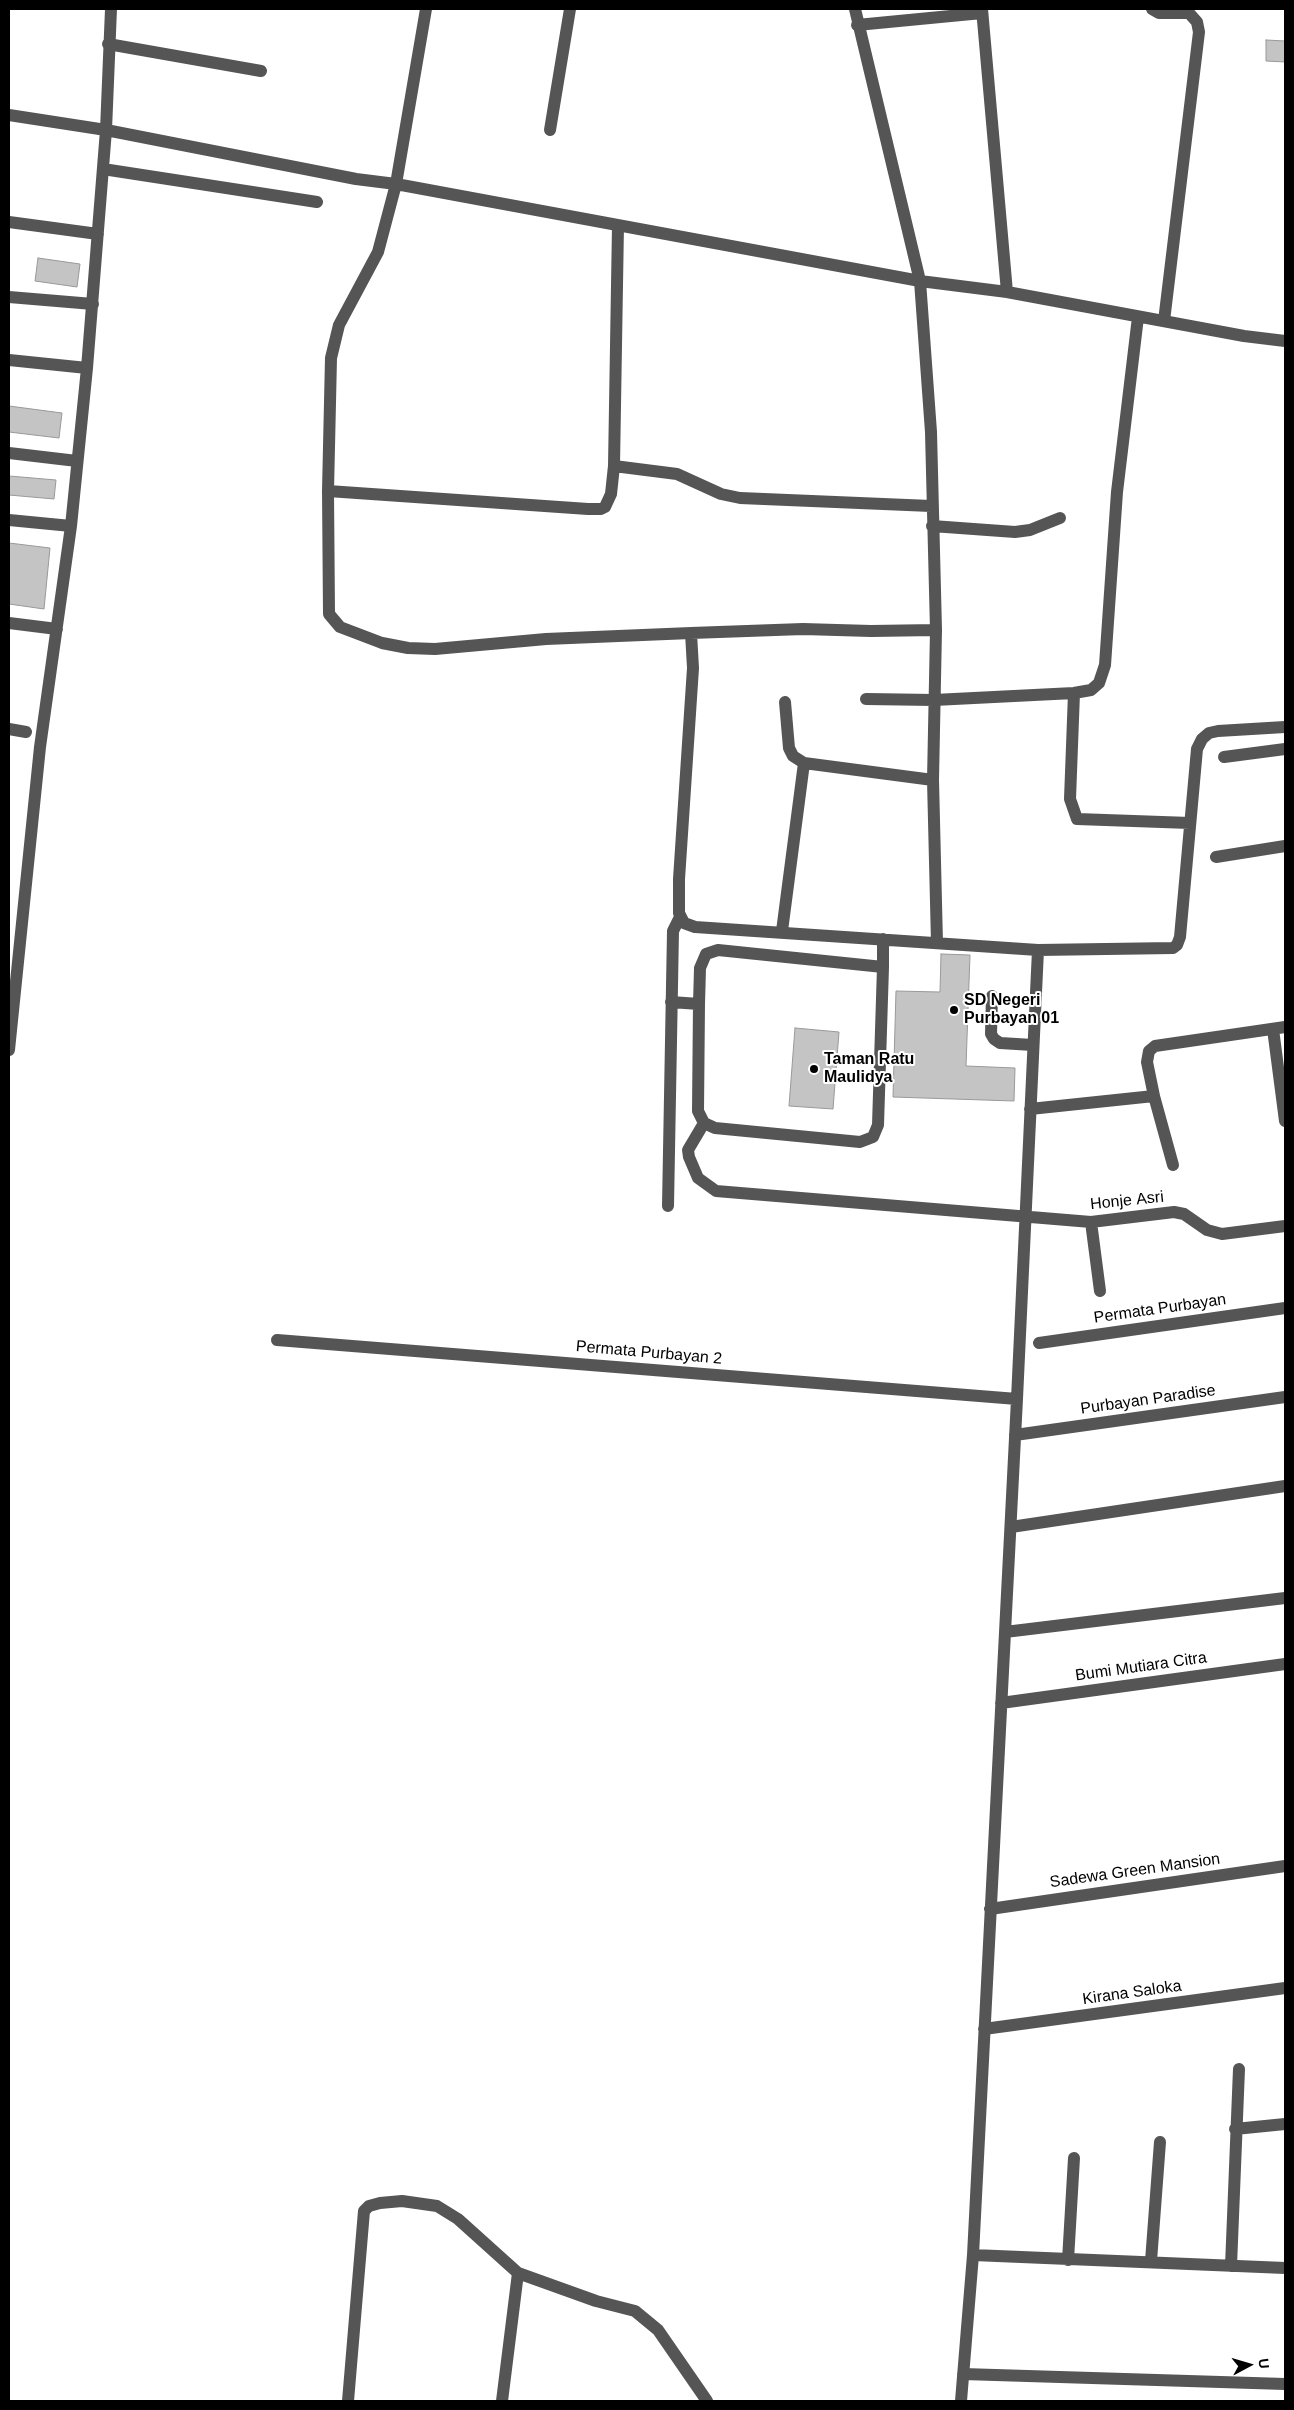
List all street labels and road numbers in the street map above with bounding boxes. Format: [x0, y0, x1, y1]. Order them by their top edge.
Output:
street label: Honje Asri [1089, 1188, 1165, 1214]
street label: Permata Purbayan [1093, 1290, 1227, 1328]
street label: Permata Purbayan 2 [575, 1337, 723, 1369]
street label: Purbayan Paradise [1079, 1381, 1217, 1419]
street label: Bumi Mutiara Citra [1074, 1648, 1208, 1686]
street label: Sadewa Green Mansion [1049, 1850, 1221, 1892]
street label: Kirana Saloka [1081, 1977, 1183, 2009]

